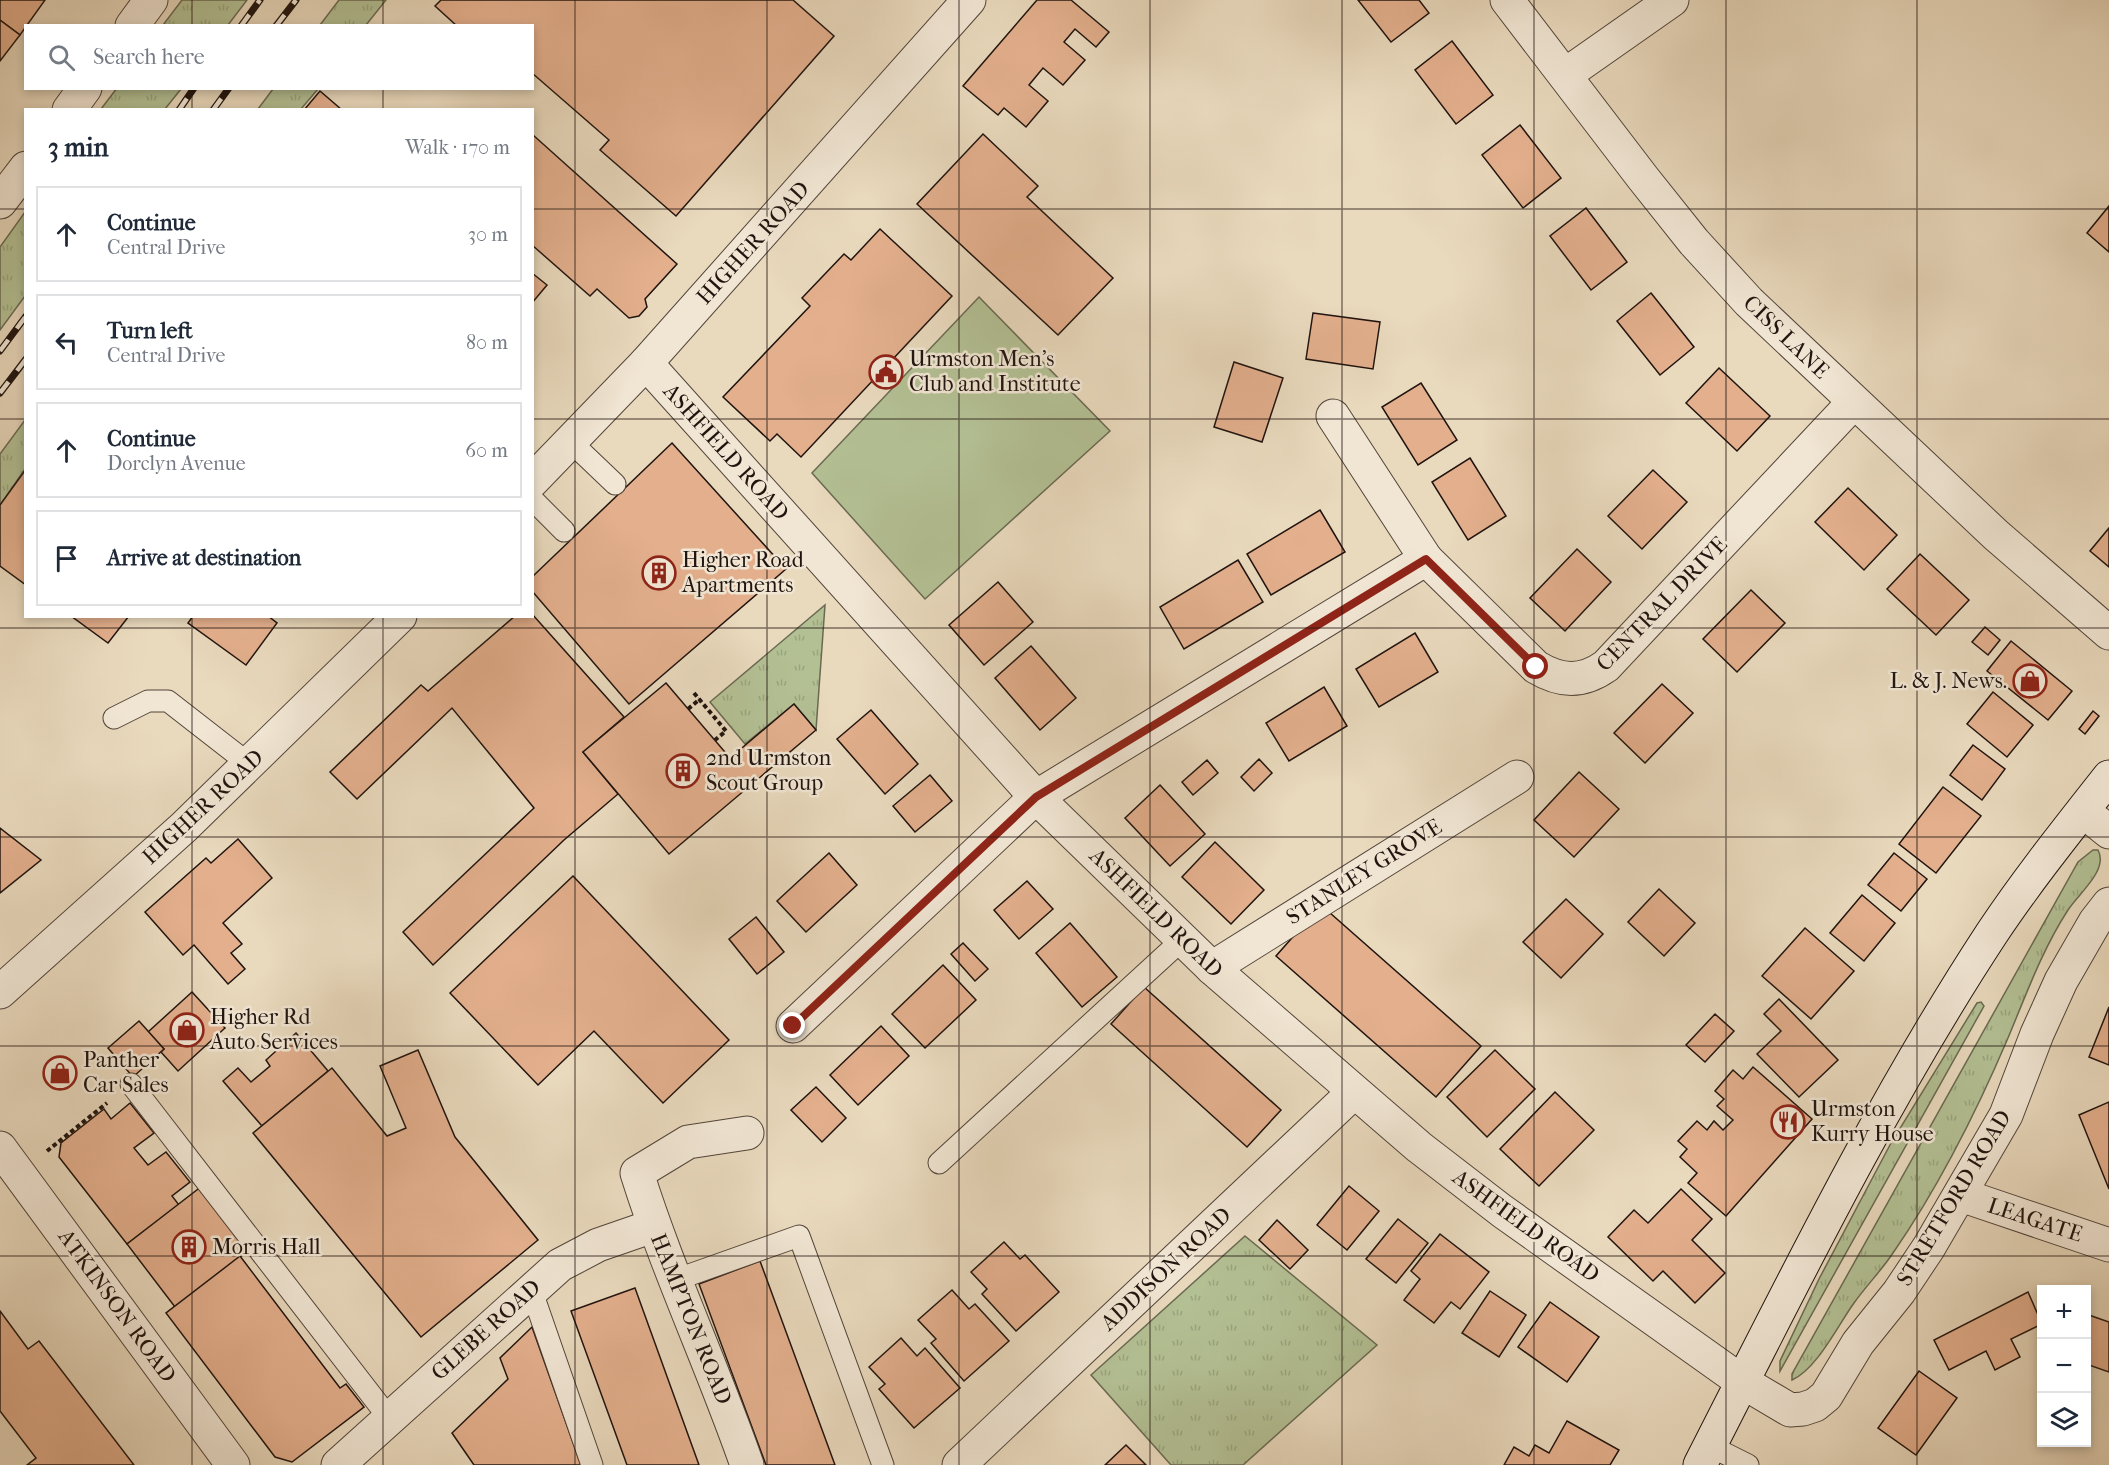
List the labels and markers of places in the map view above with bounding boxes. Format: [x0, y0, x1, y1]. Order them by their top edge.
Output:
place label: Urmston Men's Club and Institute [909, 346, 1081, 397]
public building icon: Urmston Men's Club and Institute [868, 354, 904, 390]
place label: Higher Road Apartments [681, 547, 805, 598]
building icon: Higher Road Apartments [641, 555, 677, 591]
shop icon: L. & J. News. [2012, 663, 2048, 699]
place label: L. & J. News. [1890, 668, 2007, 694]
place label: 2nd Urmston Scout Group [706, 745, 831, 796]
building icon: 2nd Urmston Scout Group [665, 753, 701, 789]
place label: Higher Rd Auto Services [209, 1004, 338, 1055]
shop icon: Higher Rd Auto Services [169, 1012, 205, 1048]
place label: Panther Car Sales [83, 1047, 169, 1098]
shop icon: Panther Car Sales [42, 1055, 78, 1091]
place label: Urmston Kurry House [1811, 1096, 1934, 1147]
restaurant icon: Urmston Kurry House [1770, 1104, 1806, 1140]
building icon: Morris Hall [171, 1229, 207, 1265]
place label: Morris Hall [212, 1234, 321, 1260]

